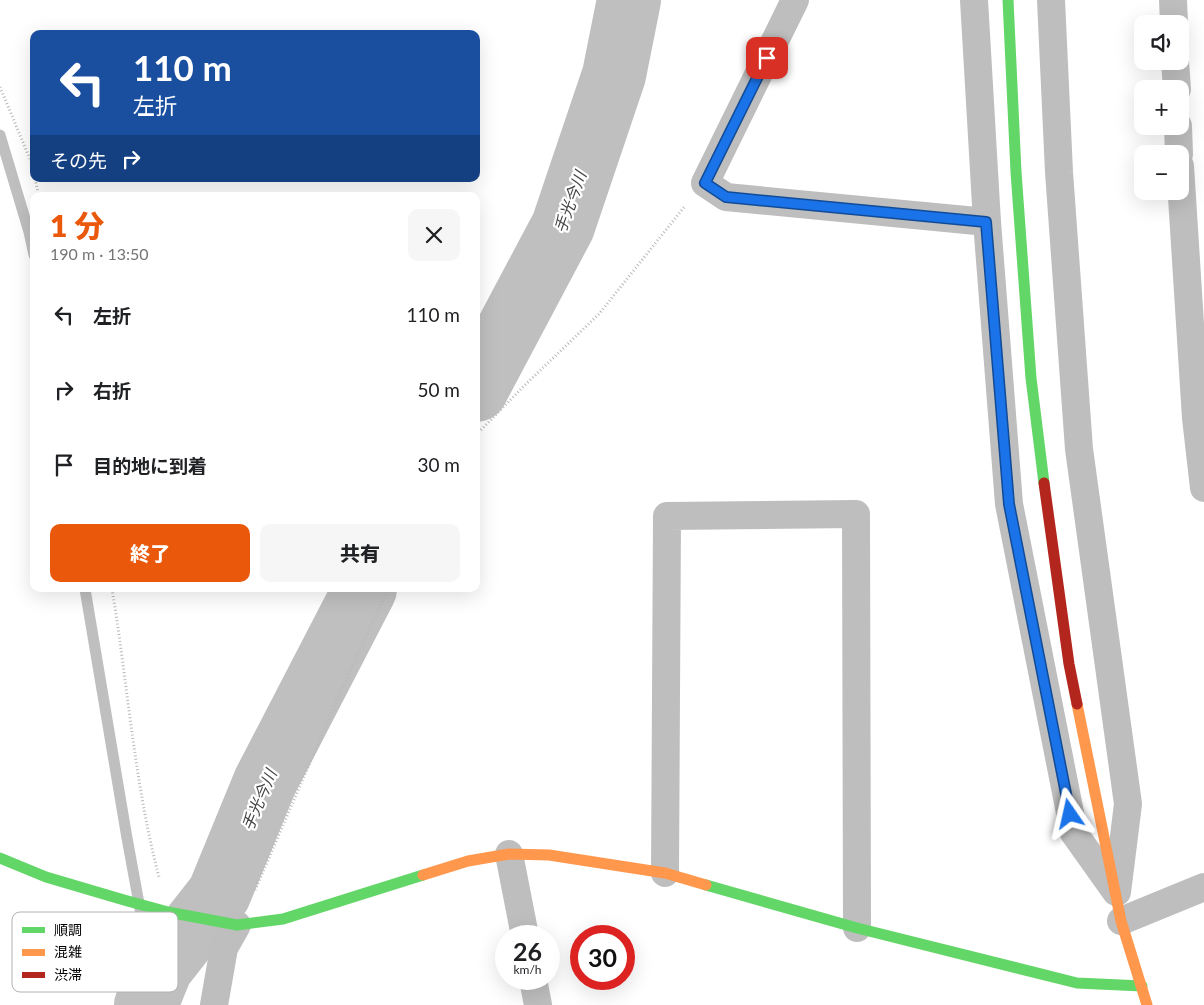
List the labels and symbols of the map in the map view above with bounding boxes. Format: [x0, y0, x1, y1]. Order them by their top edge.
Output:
pin [746, 37, 788, 79]
water label: 手光今川 [550, 167, 590, 235]
water label: 手光今川 [237, 765, 281, 833]
position arrow [1043, 787, 1095, 839]
legend [12, 912, 178, 992]
text: 順調 [54, 921, 82, 938]
speed limit sign: 30 [570, 925, 635, 990]
text: 混雑 [54, 943, 82, 960]
text: 渋滞 [54, 966, 82, 983]

